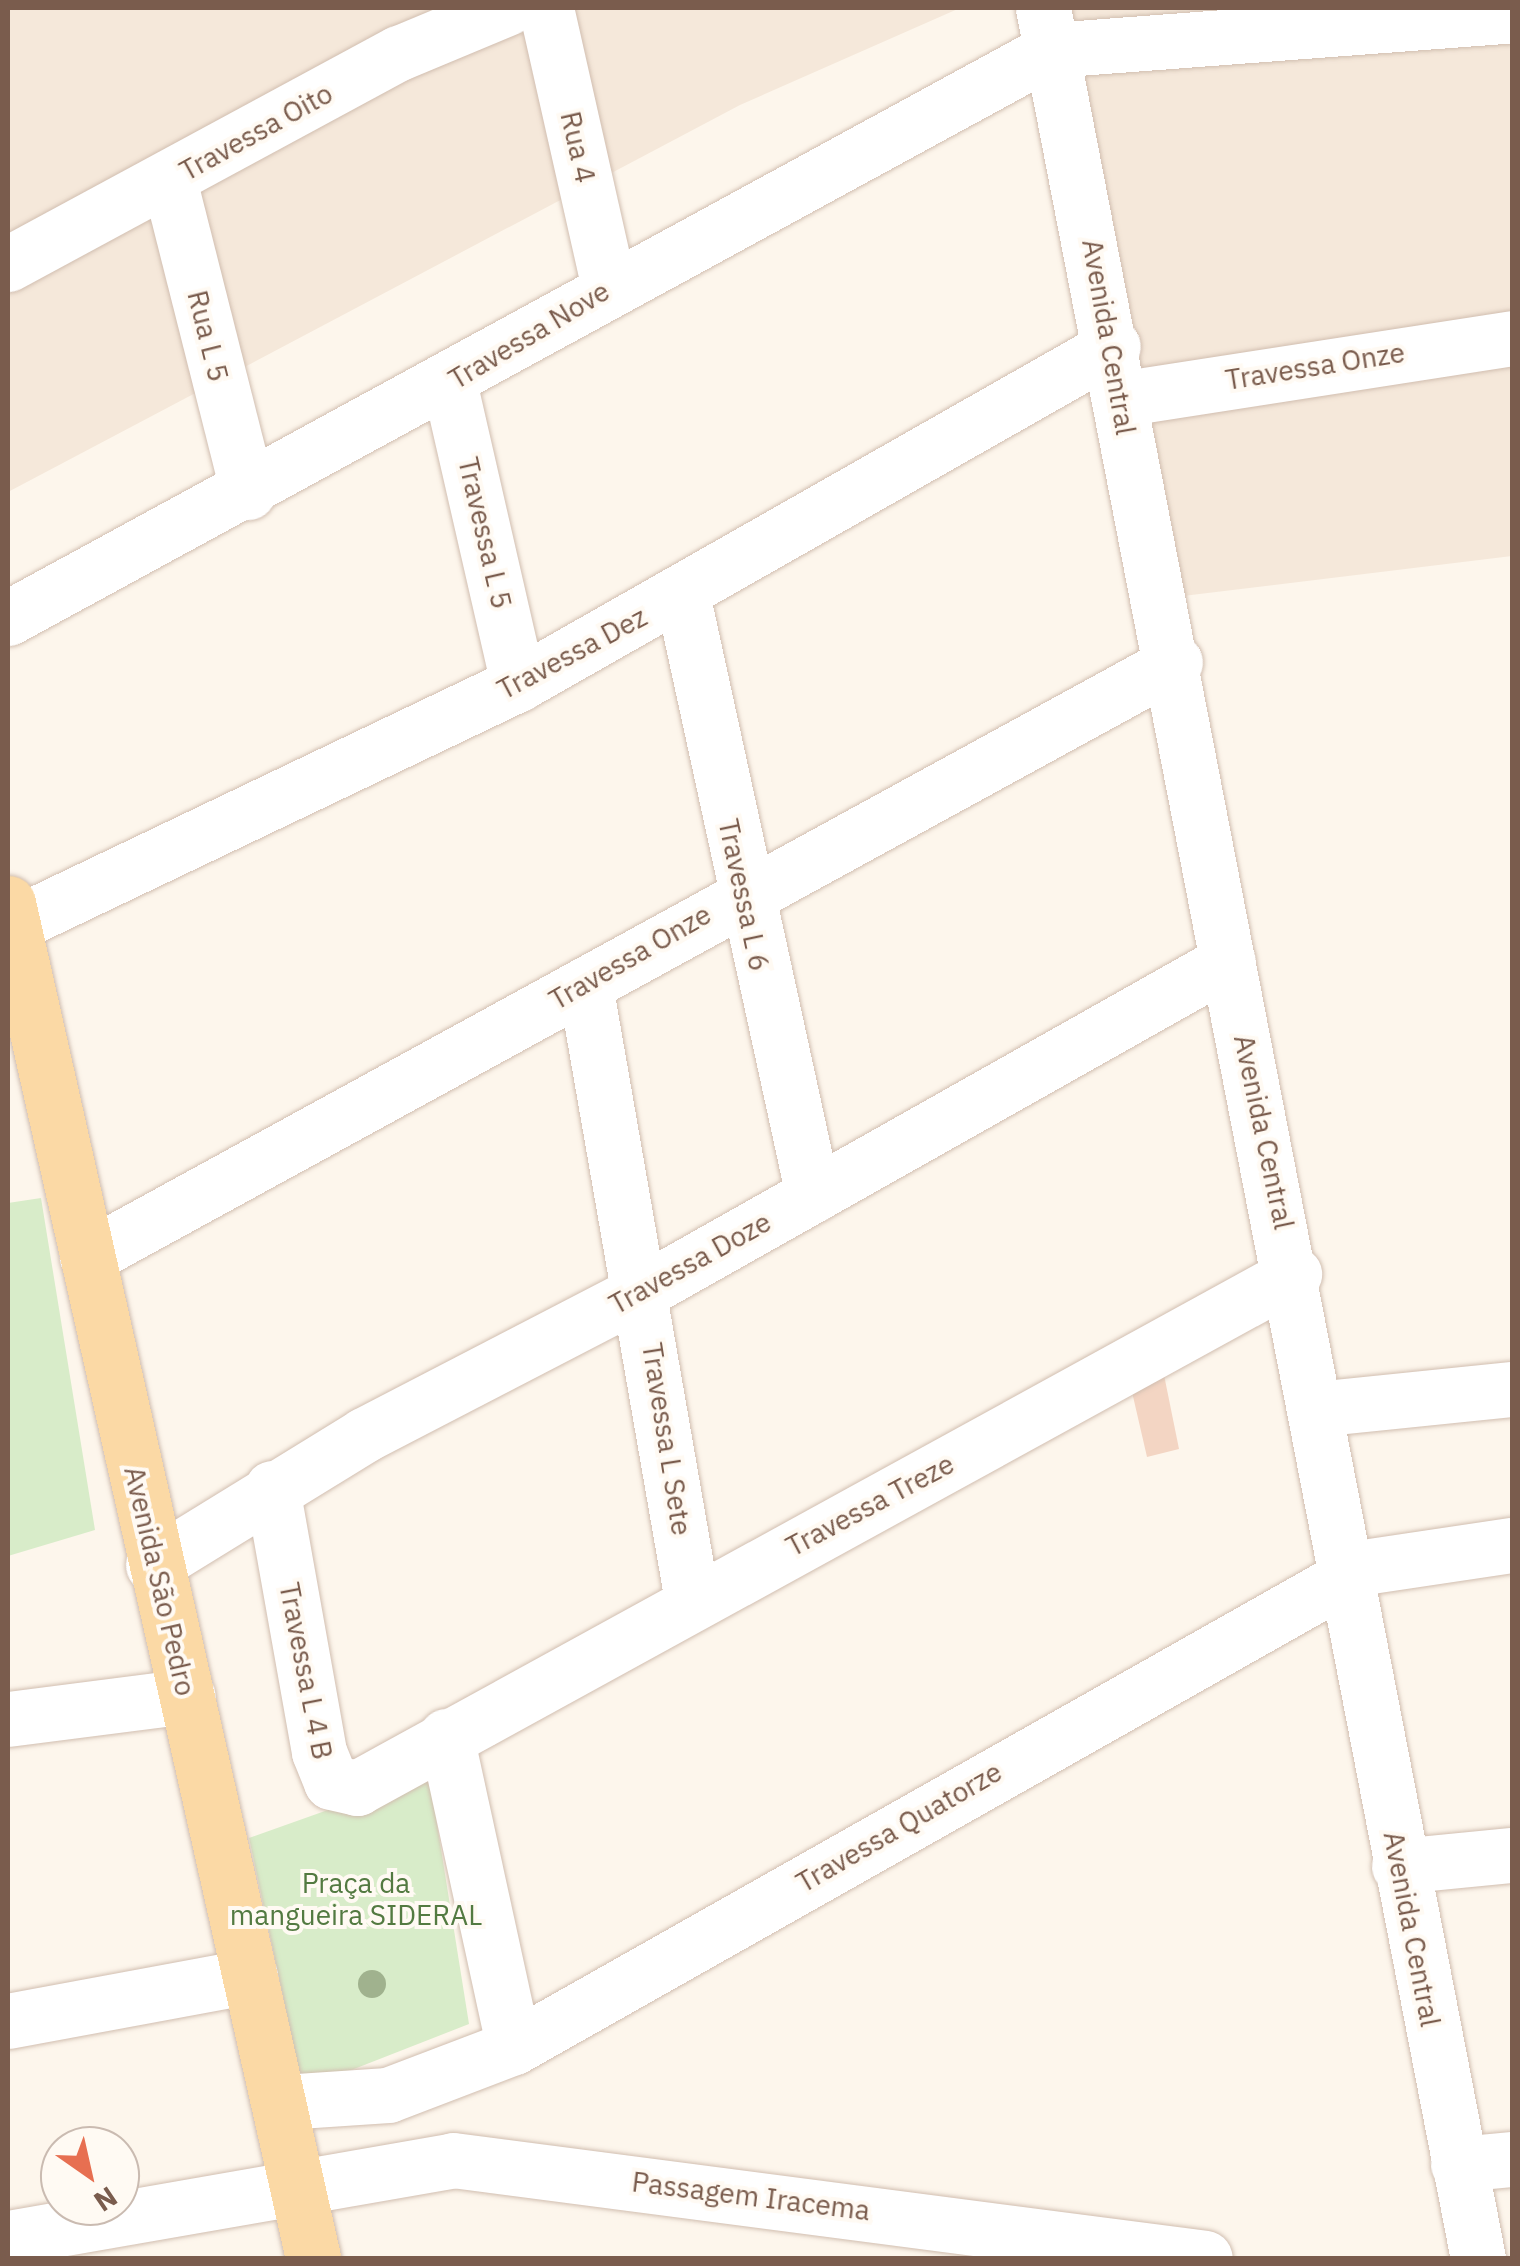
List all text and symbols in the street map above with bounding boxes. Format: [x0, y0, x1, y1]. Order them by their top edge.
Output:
street label: Travessa Oito [174, 76, 338, 188]
street label: Rua 4 [554, 108, 602, 186]
street label: Avenida Central [1075, 236, 1143, 438]
street label: Travessa Nove [443, 274, 615, 396]
street label: Rua L 5 [180, 287, 236, 385]
street label: Travessa Onze [1223, 335, 1407, 397]
street label: Travessa L 5 [451, 454, 519, 612]
street label: Travessa Dez [492, 600, 652, 706]
street label: Travessa L 6 [711, 816, 777, 974]
street label: Travessa Onze [543, 897, 717, 1017]
street label: Avenida Central [1227, 1032, 1301, 1232]
street label: Travessa Doze [603, 1205, 777, 1321]
street label: Travessa L Sete [635, 1340, 699, 1538]
street label: Travessa Treze [780, 1447, 960, 1563]
street label: Avenida São Pedro [117, 1463, 203, 1699]
street label: Travessa L 4 B [272, 1580, 340, 1762]
street label: Travessa Quatorze [790, 1755, 1008, 1899]
street label: Avenida Central [1377, 1828, 1447, 2030]
park label: Praça da mangueira SIDERAL [230, 1866, 482, 1932]
north arrow [40, 2126, 140, 2226]
street label: Passagem Iracema [630, 2165, 872, 2227]
text: N [87, 2179, 125, 2221]

